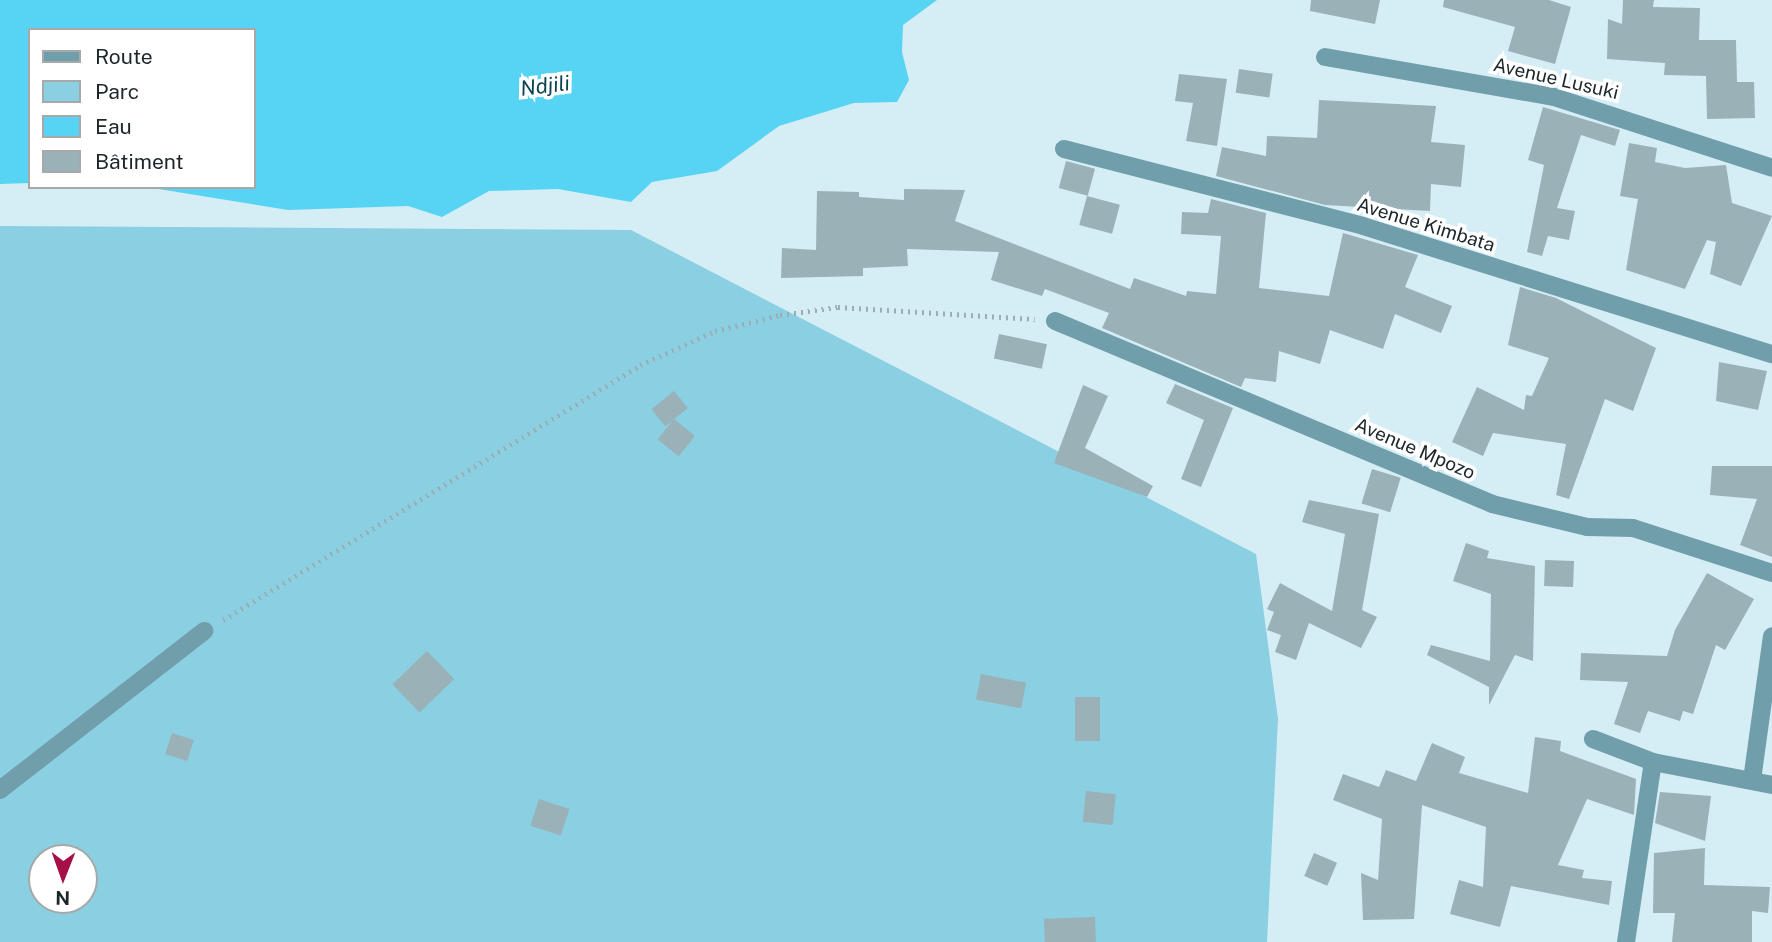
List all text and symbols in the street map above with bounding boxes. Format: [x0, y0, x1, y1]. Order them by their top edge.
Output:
legend [28, 28, 256, 189]
text: Route [95, 44, 153, 69]
street label: Avenue Lusuki [1491, 53, 1621, 105]
water label: Ndjili [519, 70, 571, 102]
text: Parc [95, 79, 139, 104]
text: Eau [95, 114, 132, 139]
text: Bâtiment [95, 149, 184, 174]
street label: Avenue Kimbata [1354, 193, 1498, 257]
street label: Avenue Mpozo [1351, 413, 1479, 485]
north arrow [28, 844, 98, 914]
text: N [55, 887, 70, 909]

